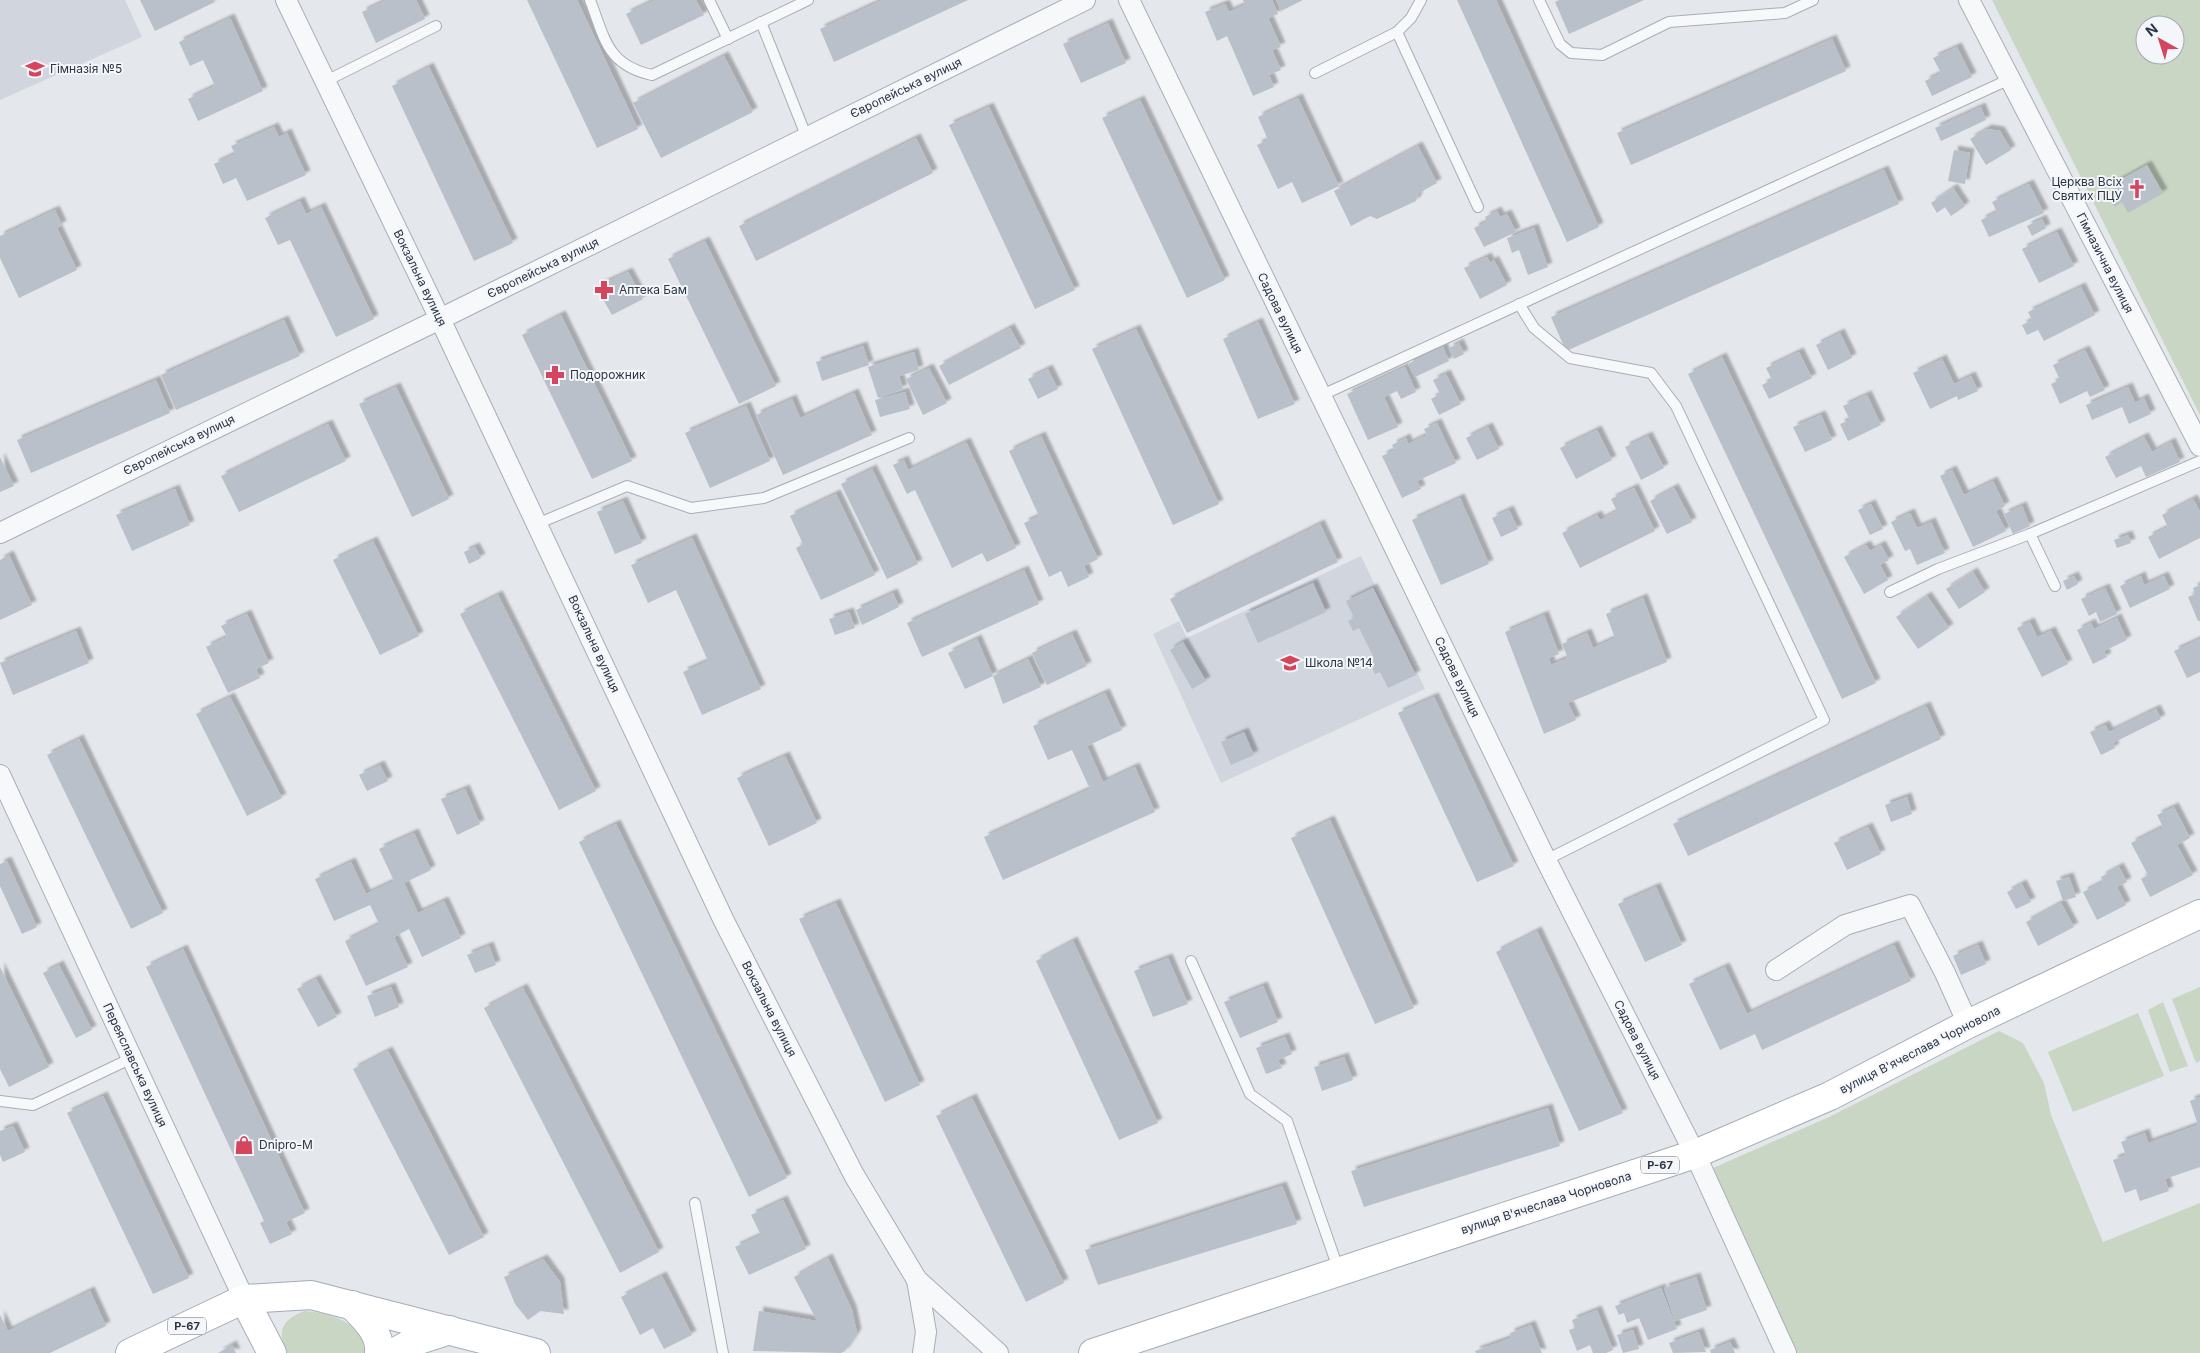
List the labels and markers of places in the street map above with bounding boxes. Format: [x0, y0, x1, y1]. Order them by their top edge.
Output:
school or university icon: Гімназія №5 [24, 58, 46, 80]
place label: Гімназія №5 [50, 61, 122, 76]
place label: Церква Всіх Святих ПЦУ [2051, 174, 2122, 203]
church icon: Церква Всіх Святих ПЦУ [2126, 178, 2148, 200]
pharmacy icon: Аптека Бам [593, 279, 615, 301]
place label: Аптека Бам [619, 282, 687, 297]
pharmacy icon: Подорожник [544, 364, 566, 386]
place label: Подорожник [570, 367, 646, 382]
school or university icon: Школа №14 [1279, 652, 1301, 674]
place label: Школа №14 [1305, 655, 1373, 670]
shop icon: Dnipro-M [233, 1134, 255, 1156]
place label: Dnipro-M [259, 1137, 313, 1152]

